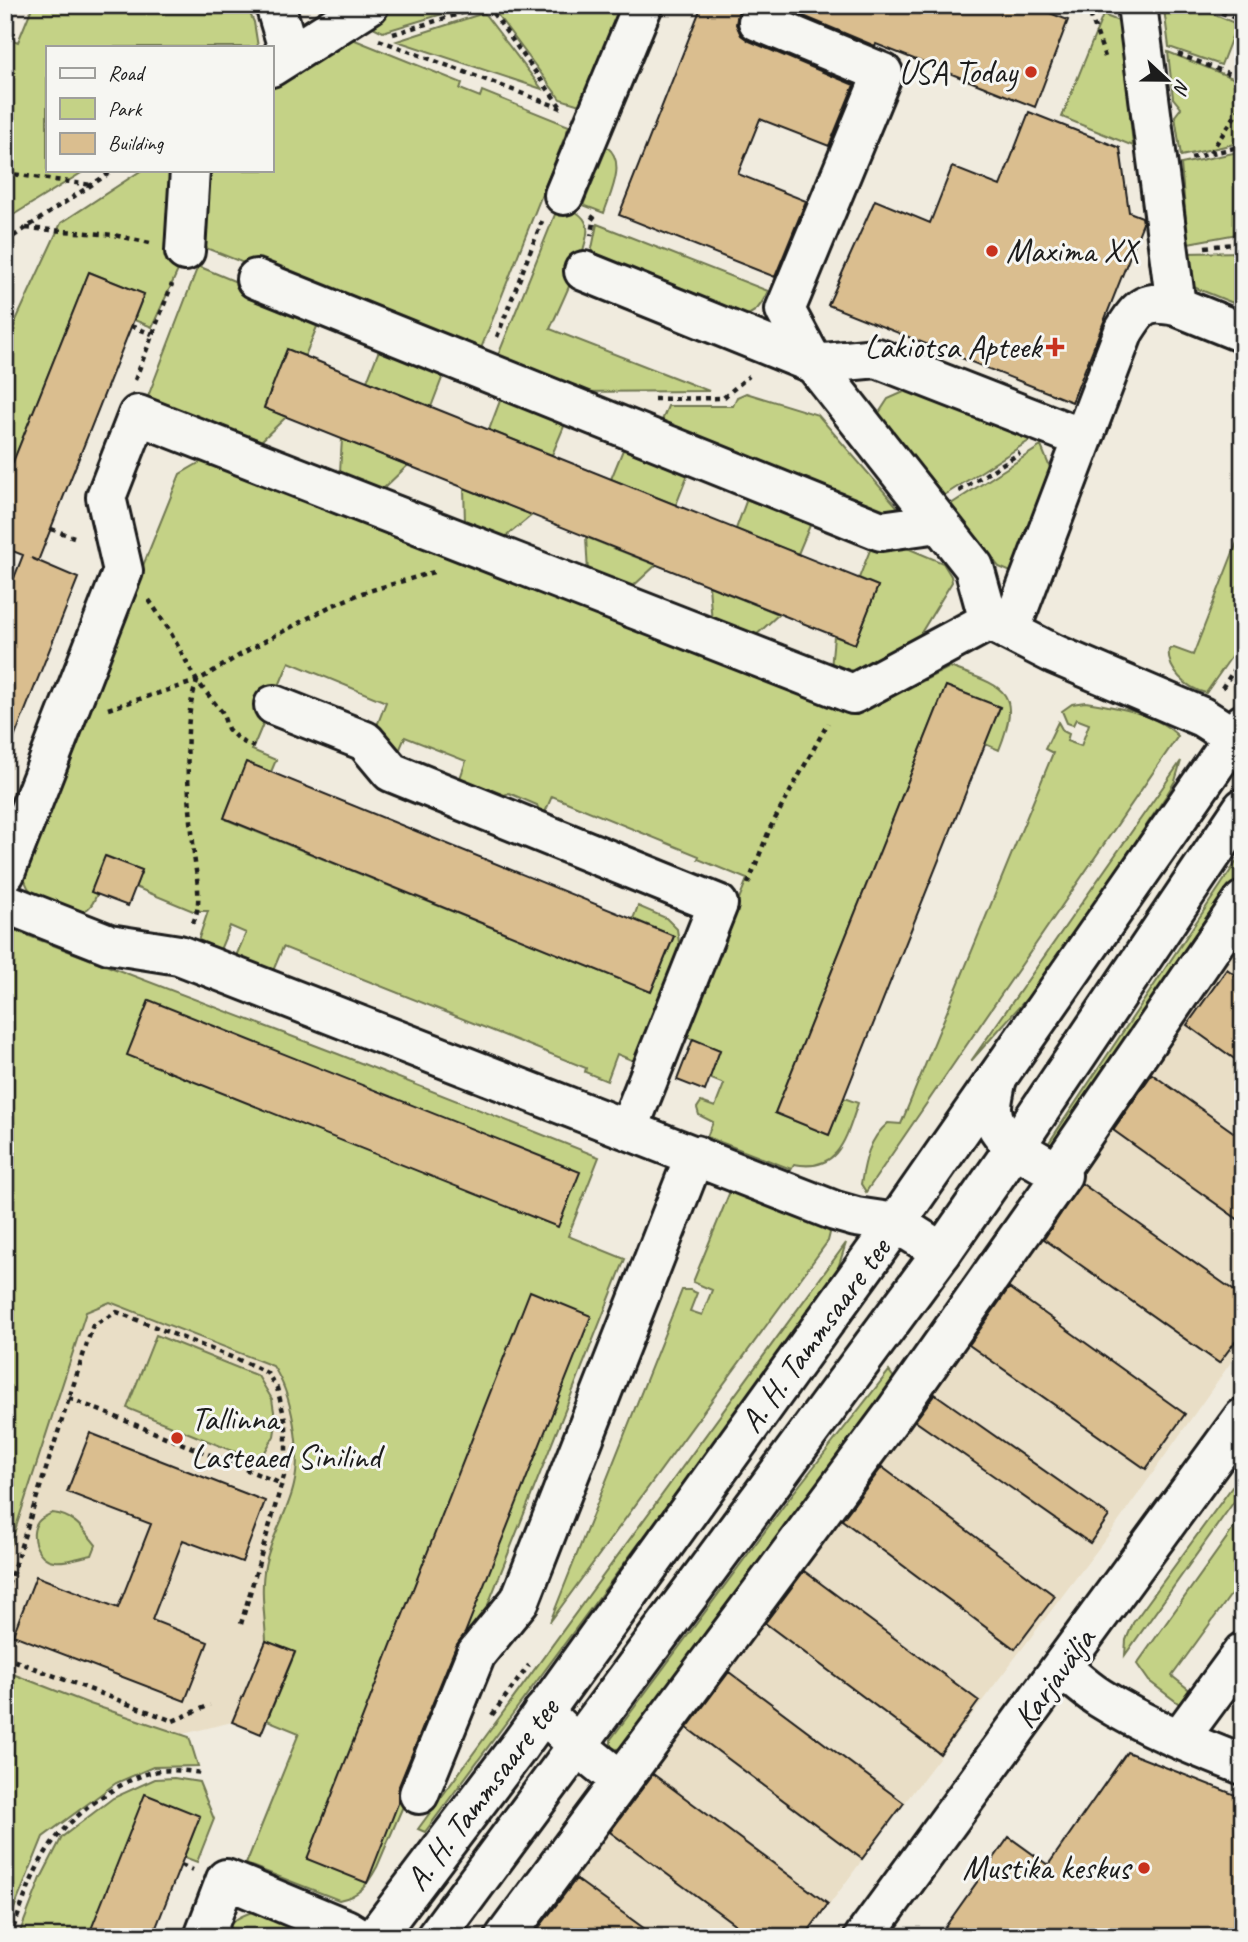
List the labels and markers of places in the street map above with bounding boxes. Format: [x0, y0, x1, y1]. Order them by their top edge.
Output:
place label: USA Today [899, 51, 1020, 93]
marker: USA Today [1023, 64, 1039, 80]
place label: Maxima XX [1006, 230, 1141, 272]
marker: Maxima XX [984, 243, 1000, 259]
place label: Lakiotsa Apteek [865, 326, 1043, 368]
marker: Lakiotsa Apteek [1047, 339, 1063, 355]
place label: Tallinna Lasteaed Sinilind [191, 1398, 385, 1478]
marker: Tallinna Lasteaed Sinilind [169, 1430, 185, 1446]
place label: Mustika keskus [963, 1847, 1133, 1889]
marker: Mustika keskus [1136, 1860, 1152, 1876]

